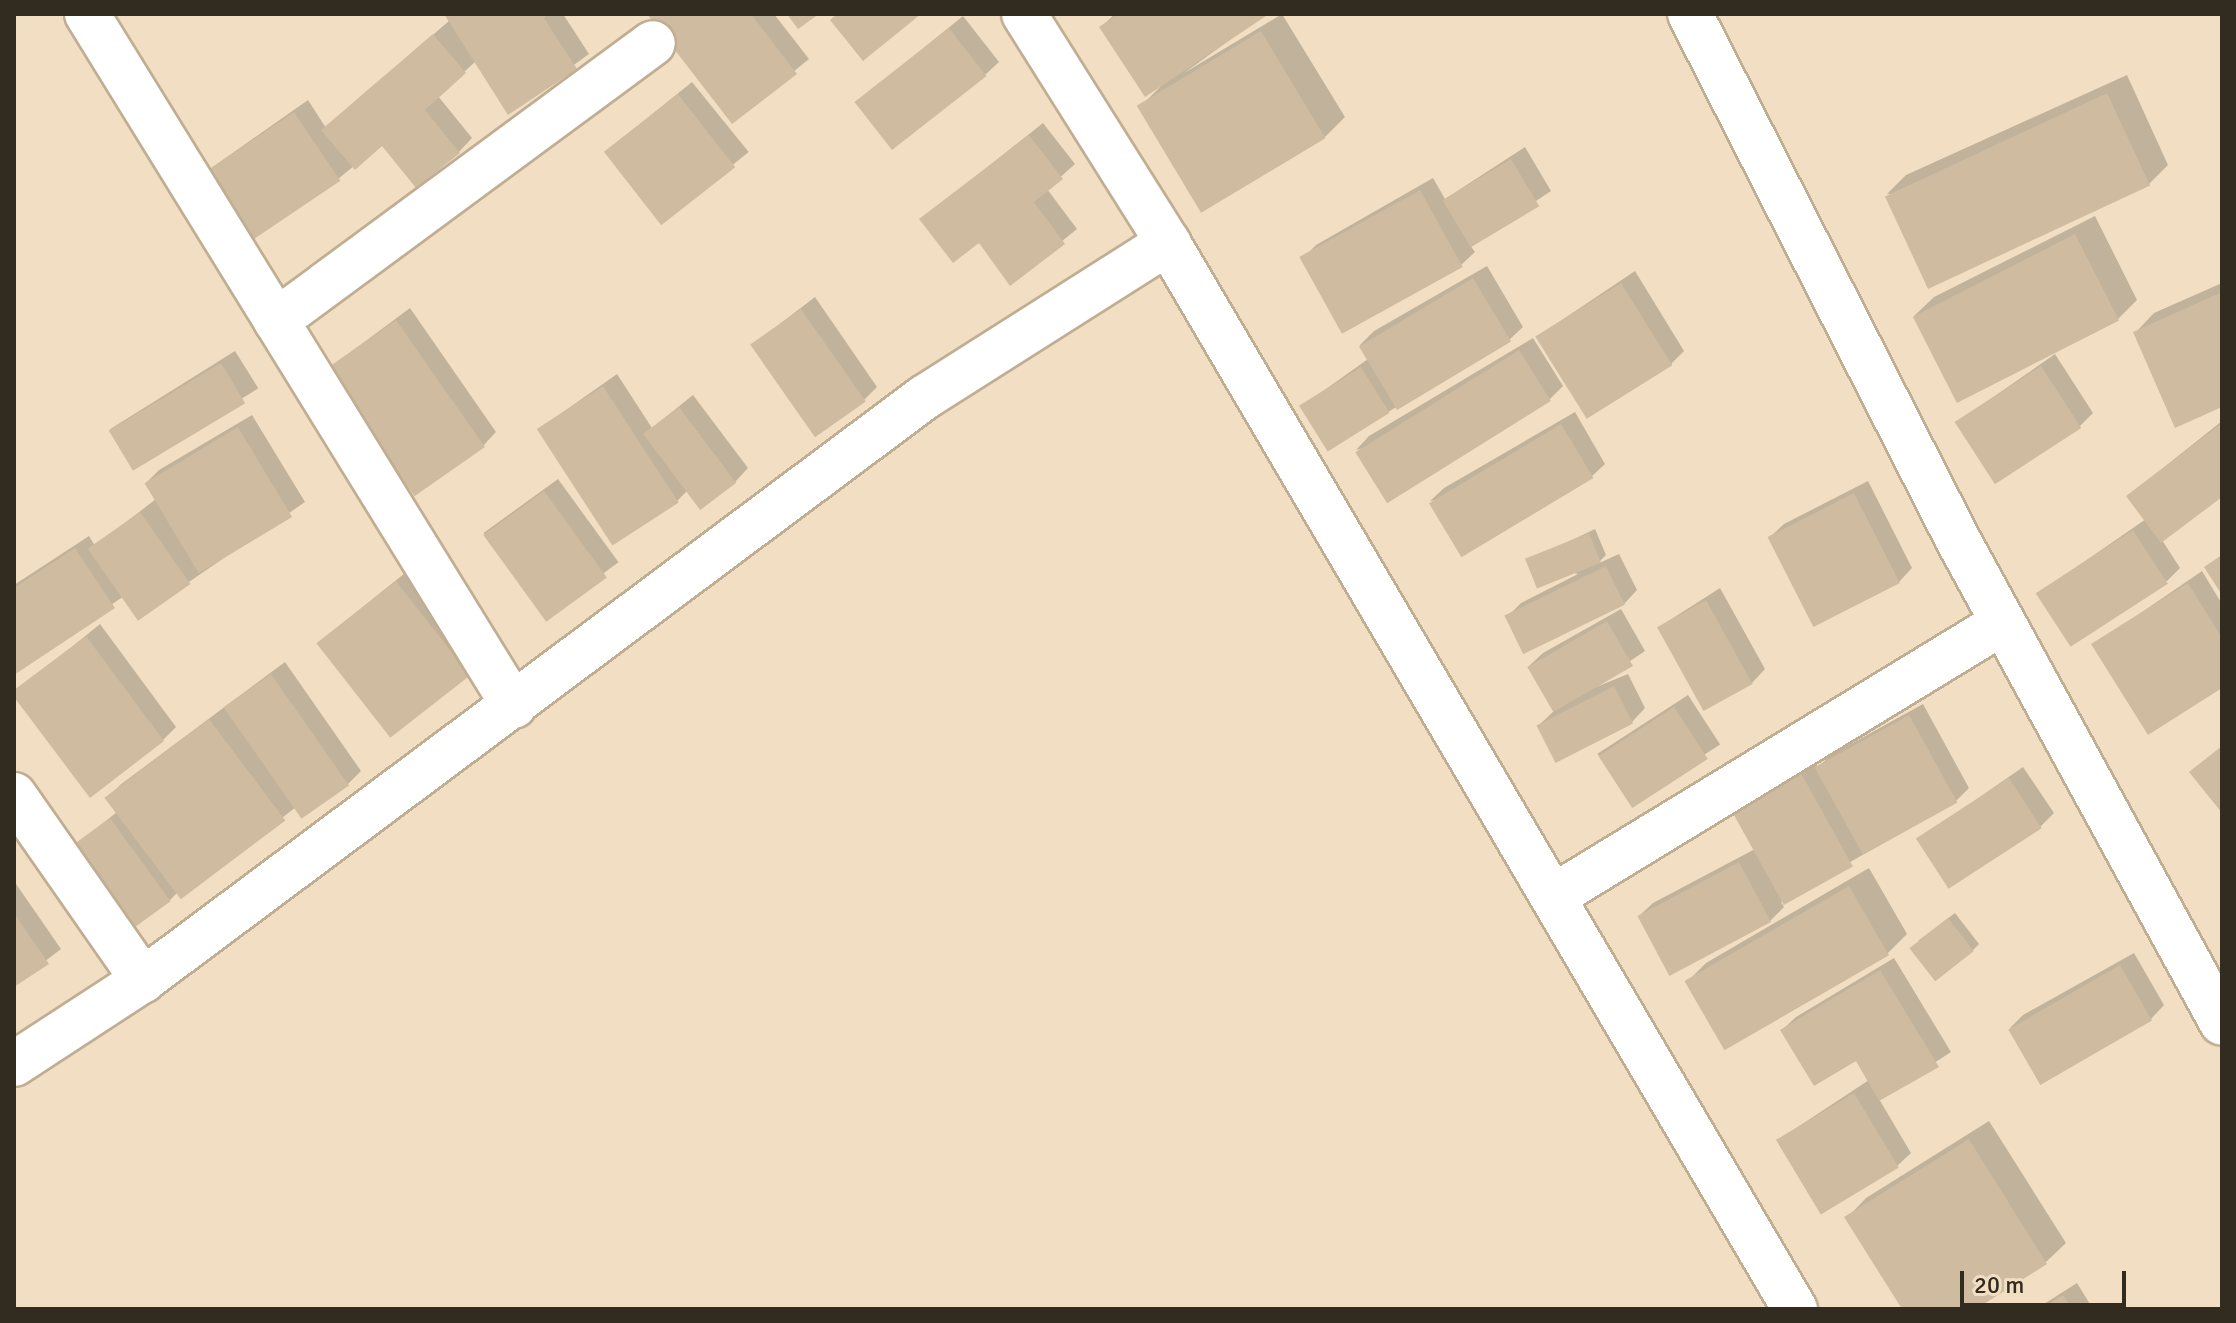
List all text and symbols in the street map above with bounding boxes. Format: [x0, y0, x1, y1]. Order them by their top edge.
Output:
scale bar [1964, 1255, 2130, 1305]
text: 20 m [1974, 1270, 2024, 1300]

